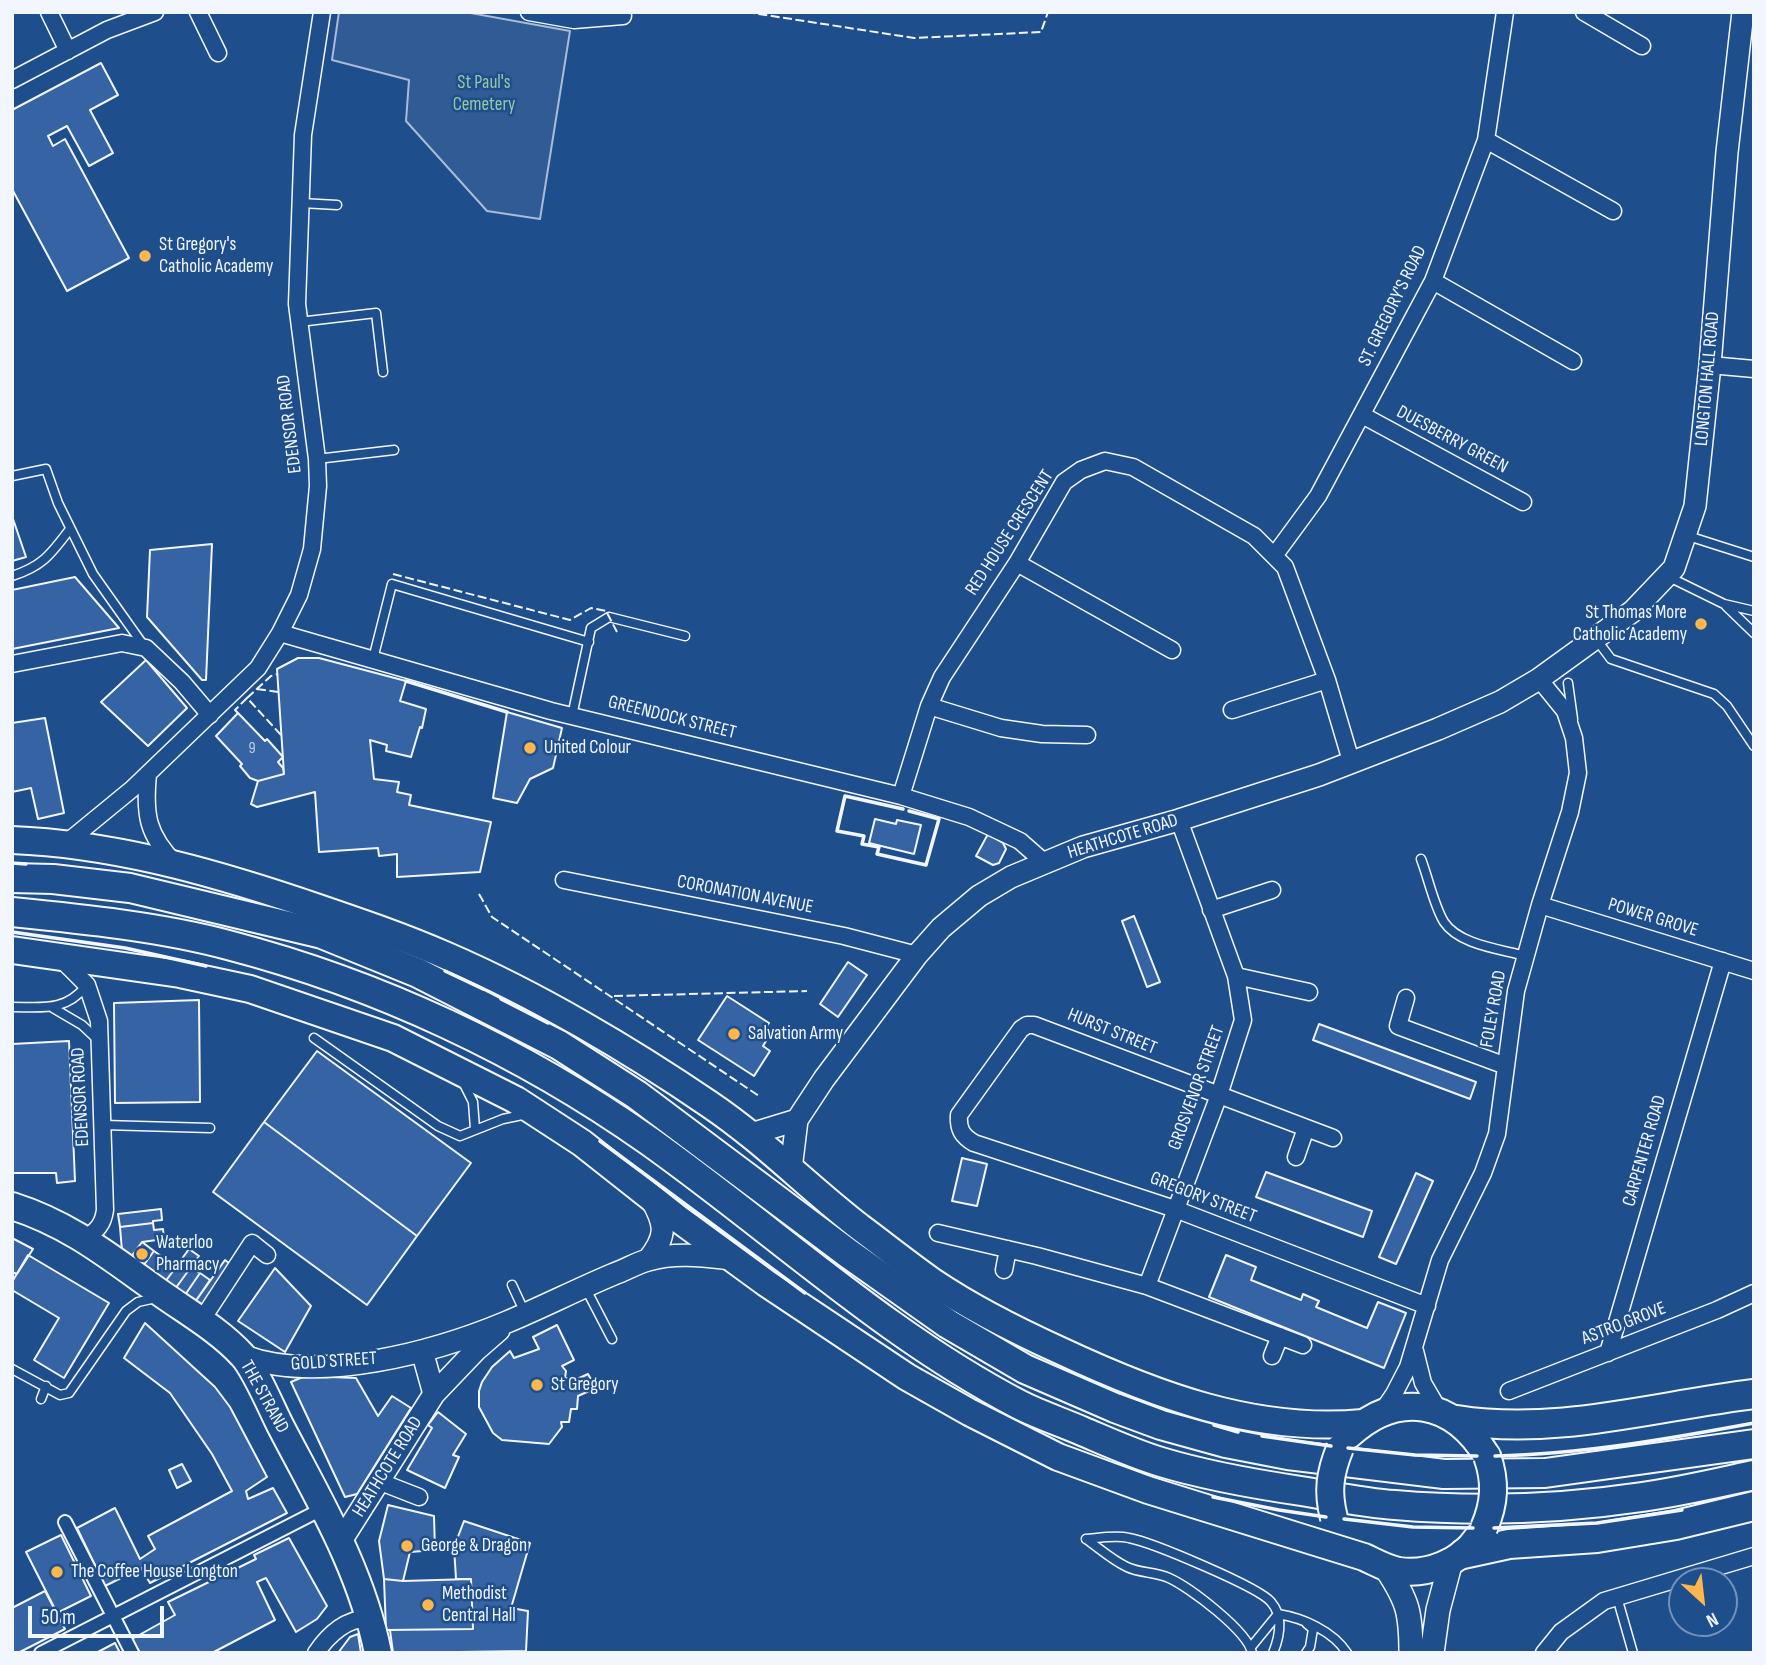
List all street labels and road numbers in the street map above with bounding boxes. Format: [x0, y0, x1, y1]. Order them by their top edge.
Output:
street label: ST. GREGORY'S ROAD [1354, 242, 1432, 370]
street label: LONGTON HALL ROAD [1691, 311, 1725, 447]
street label: EDENSOR ROAD [273, 373, 307, 475]
street label: DUESBERRY GREEN [1392, 401, 1512, 479]
street label: RED HOUSE CRESCENT [961, 466, 1059, 600]
street label: GREENDOCK STREET [606, 691, 738, 745]
street label: HEATHCOTE ROAD [1065, 809, 1181, 865]
street label: CORONATION AVENUE [675, 871, 815, 919]
street label: POWER GROVE [1605, 893, 1701, 943]
street label: FOLEY ROAD [1476, 969, 1512, 1049]
street label: HURST STREET [1064, 1004, 1160, 1060]
street label: GROSVENOR STREET [1164, 1023, 1230, 1153]
street label: EDENSOR ROAD [67, 1047, 95, 1147]
street label: CARPENTER ROAD [1618, 1093, 1672, 1209]
street label: GREGORY STREET [1147, 1167, 1259, 1229]
street label: ASTRO GROVE [1579, 1297, 1669, 1351]
street label: GOLD STREET [290, 1348, 378, 1376]
street label: THE STRAND [235, 1357, 293, 1437]
street label: HEATHCOTE ROAD [348, 1413, 428, 1521]

